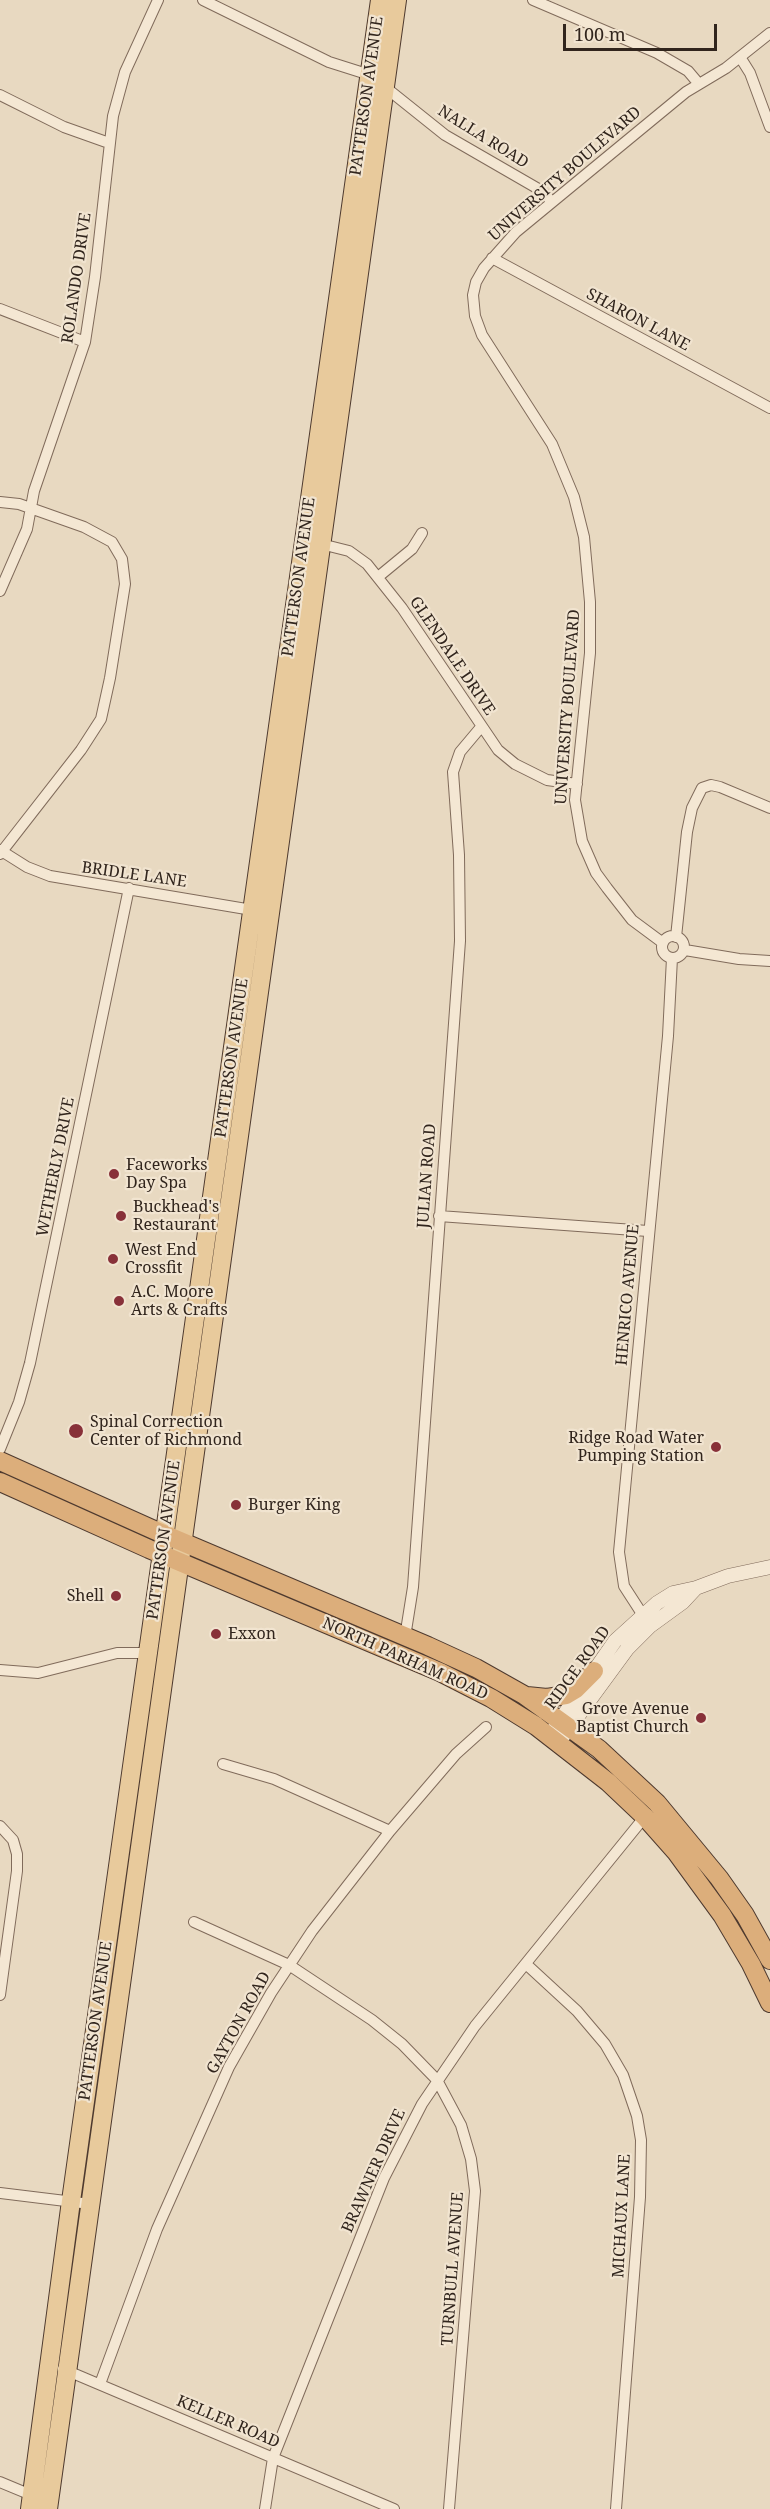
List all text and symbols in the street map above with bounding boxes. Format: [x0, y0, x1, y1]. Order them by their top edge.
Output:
scale bar [566, 12, 720, 50]
street label: PATTERSON AVENUE [346, 15, 388, 177]
text: 100 m [574, 22, 626, 46]
street label: NALLA ROAD [434, 101, 532, 173]
street label: UNIVERSITY BOULEVARD [485, 103, 645, 245]
street label: ROLANDO DRIVE [58, 211, 96, 345]
street label: SHARON LANE [583, 285, 693, 355]
street label: PATTERSON AVENUE [278, 496, 320, 658]
street label: GLENDALE DRIVE [405, 593, 499, 719]
street label: UNIVERSITY BOULEVARD [552, 609, 584, 805]
street label: BRIDLE LANE [80, 858, 188, 892]
street label: PATTERSON AVENUE [211, 977, 253, 1139]
street label: WETHERLY DRIVE [33, 1096, 79, 1238]
street label: JULIAN ROAD [414, 1123, 440, 1229]
place label: Faceworks Day Spa [126, 1155, 207, 1193]
marker: Faceworks Day Spa [107, 1167, 121, 1181]
place label: Buckhead's Restaurant [133, 1197, 219, 1235]
marker: Buckhead's Restaurant [114, 1209, 128, 1223]
street label: HENRICO AVENUE [612, 1224, 644, 1366]
place label: West End Crossfit [125, 1240, 196, 1278]
marker: West End Crossfit [106, 1252, 120, 1266]
place label: A.C. Moore Arts & Crafts [131, 1282, 228, 1320]
marker: A.C. Moore Arts & Crafts [112, 1294, 126, 1308]
place label: Spinal Correction Center of Richmond [90, 1412, 242, 1450]
marker: Spinal Correction Center of Richmond [67, 1422, 85, 1440]
place label: Ridge Road Water Pumping Station [568, 1428, 704, 1466]
marker: Ridge Road Water Pumping Station [709, 1440, 723, 1454]
street label: PATTERSON AVENUE [143, 1459, 185, 1621]
place label: Burger King [248, 1495, 340, 1515]
marker: Burger King [229, 1498, 243, 1512]
place label: Shell [67, 1586, 104, 1606]
marker: Shell [109, 1589, 123, 1603]
street label: NORTH PARHAM ROAD [319, 1614, 491, 1704]
street label: RIDGE ROAD [541, 1623, 615, 1713]
place label: Exxon [228, 1624, 276, 1644]
marker: Exxon [209, 1627, 223, 1641]
place label: Grove Avenue Baptist Church [576, 1699, 689, 1737]
marker: Grove Avenue Baptist Church [694, 1711, 708, 1725]
street label: PATTERSON AVENUE [75, 1940, 117, 2102]
street label: GAYTON ROAD [203, 1969, 275, 2077]
street label: BRAWNER DRIVE [338, 2106, 410, 2236]
street label: MICHAUX LANE [609, 2154, 635, 2278]
street label: TURNBULL AVENUE [438, 2191, 468, 2347]
street label: KELLER ROAD [173, 2392, 283, 2452]

